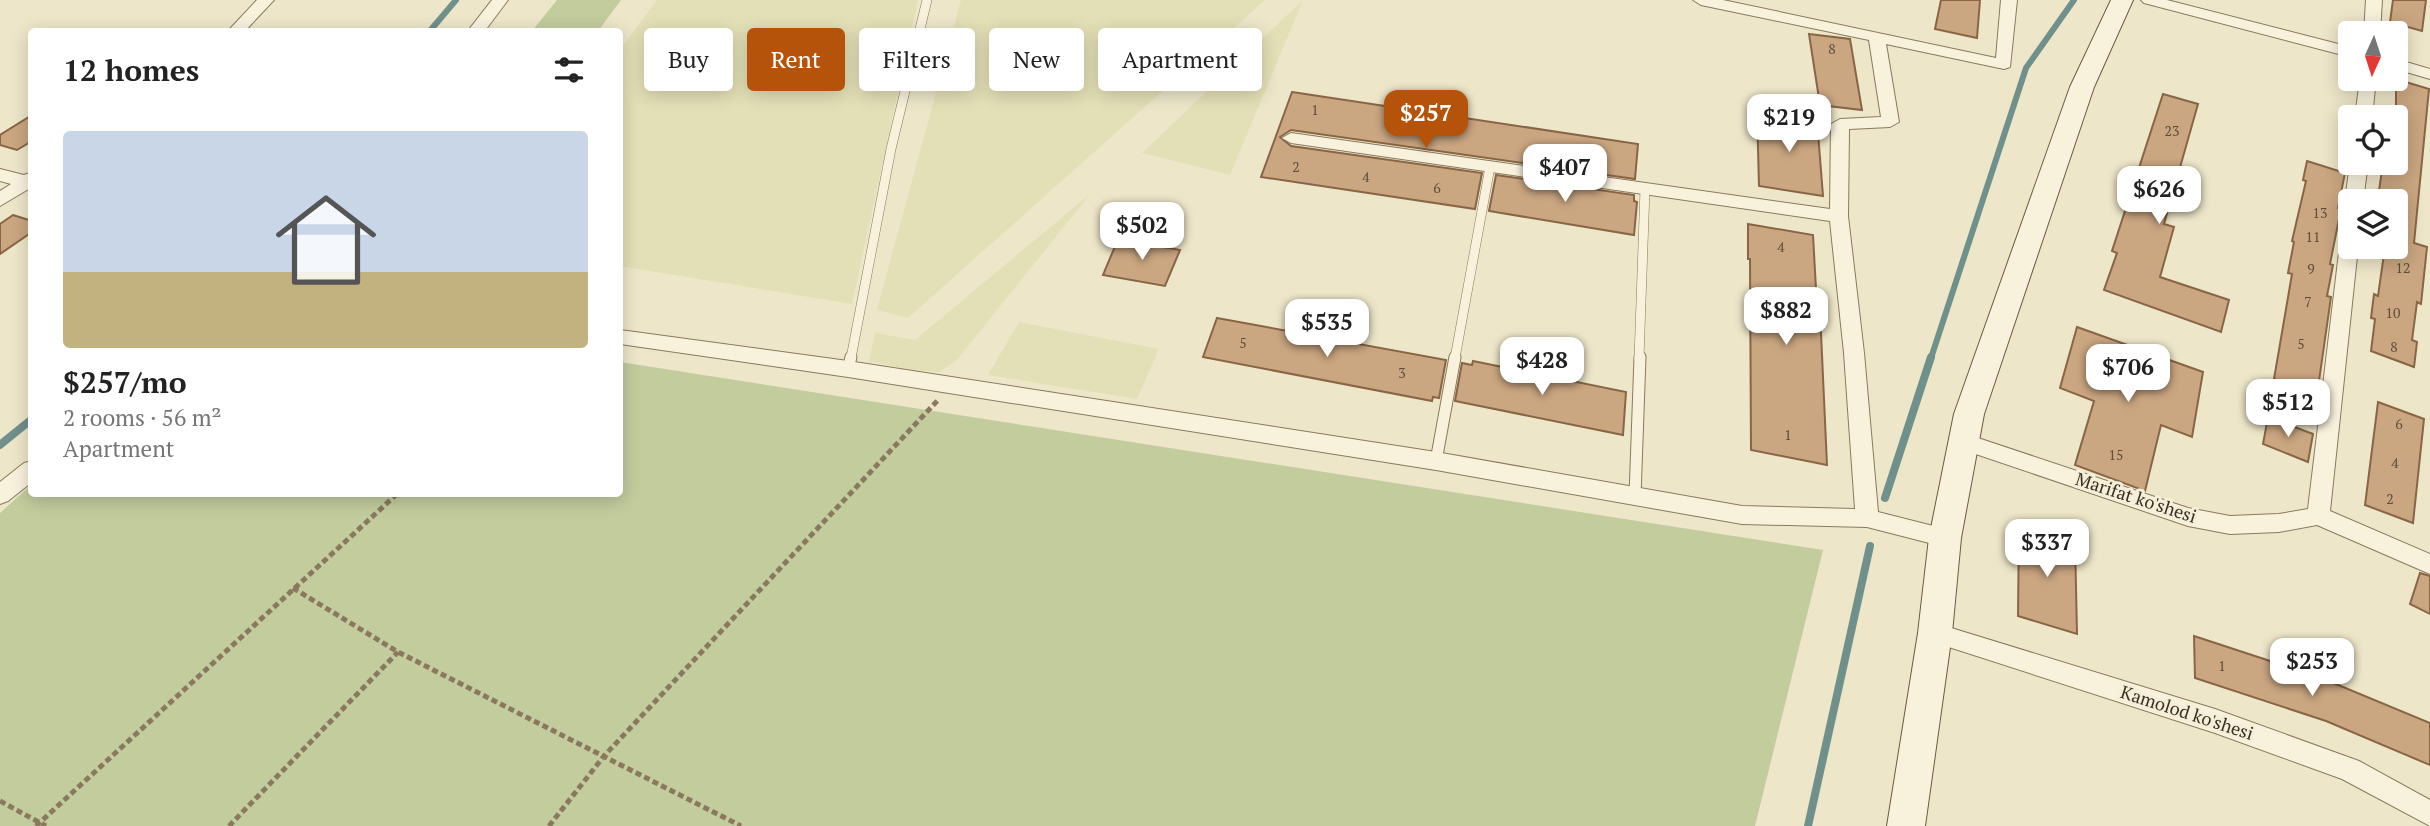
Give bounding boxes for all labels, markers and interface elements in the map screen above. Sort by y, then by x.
north arrow [2338,21,2408,91]
map controls [2338,21,2408,259]
chip: Buy [644,28,733,91]
chip: Rent [747,28,845,91]
chip: Filters [859,28,975,91]
chip: New [989,28,1084,91]
chip: Apartment [1098,28,1262,91]
house number: 8 [1828,39,1836,58]
text: 12 homes [63,50,199,90]
icon: filters [550,51,588,89]
pin: $257 [1385,90,1467,150]
pin: $219 [1748,94,1830,154]
text: $257 [1400,97,1452,128]
house number: 1 [1311,100,1319,119]
text: $219 [1763,101,1815,132]
button: locate [2338,105,2408,175]
house number: 23 [2165,121,2179,140]
pin: $407 [1524,144,1606,204]
text: $407 [1539,151,1591,182]
house number: 2 [1292,157,1300,176]
pin: $626 [2118,166,2200,226]
house number: 4 [1362,167,1370,186]
text: $626 [2133,173,2185,204]
icon: home [263,177,389,303]
house number: 6 [1433,178,1441,197]
button: layers [2338,189,2408,259]
pin: $502 [1101,202,1183,262]
house number: 13 [2313,203,2327,222]
text: $502 [1116,209,1168,240]
house number: 11 [2306,227,2320,246]
house number: 4 [1777,237,1785,256]
house number: 12 [2396,258,2410,277]
house number: 9 [2307,259,2315,278]
pin: $882 [1745,288,1827,347]
house number: 7 [2304,292,2312,311]
text: $882 [1760,294,1812,325]
pin: $535 [1286,300,1368,359]
house number: 10 [2386,303,2400,322]
text: $535 [1301,306,1353,337]
house number: 5 [1239,333,1247,352]
house number: 5 [2297,334,2305,353]
house number: 8 [2390,337,2398,356]
pin: $428 [1501,338,1583,397]
text: $428 [1516,344,1568,375]
pin: $706 [2087,344,2169,404]
text: $706 [2102,351,2154,382]
text: $257/mo [63,362,187,402]
house number: 3 [1398,363,1406,382]
pin: $512 [2247,380,2329,439]
text: $512 [2262,386,2314,417]
text: 2 rooms · 56 m² [63,402,222,433]
house number: 6 [2395,414,2403,433]
house number: 1 [1784,425,1792,444]
text: Apartment [63,433,174,464]
house number: 15 [2109,445,2123,464]
house number: 4 [2391,453,2399,472]
street label: Marifat ko'shesi [2073,466,2200,528]
house number: 2 [2386,489,2394,508]
pin: $337 [2006,520,2088,579]
text: $337 [2021,526,2073,557]
pin: $253 [2271,638,2353,698]
text: $253 [2286,645,2338,676]
house number: 1 [2218,656,2226,675]
street label: Kamolod ko'shesi [2118,679,2257,745]

